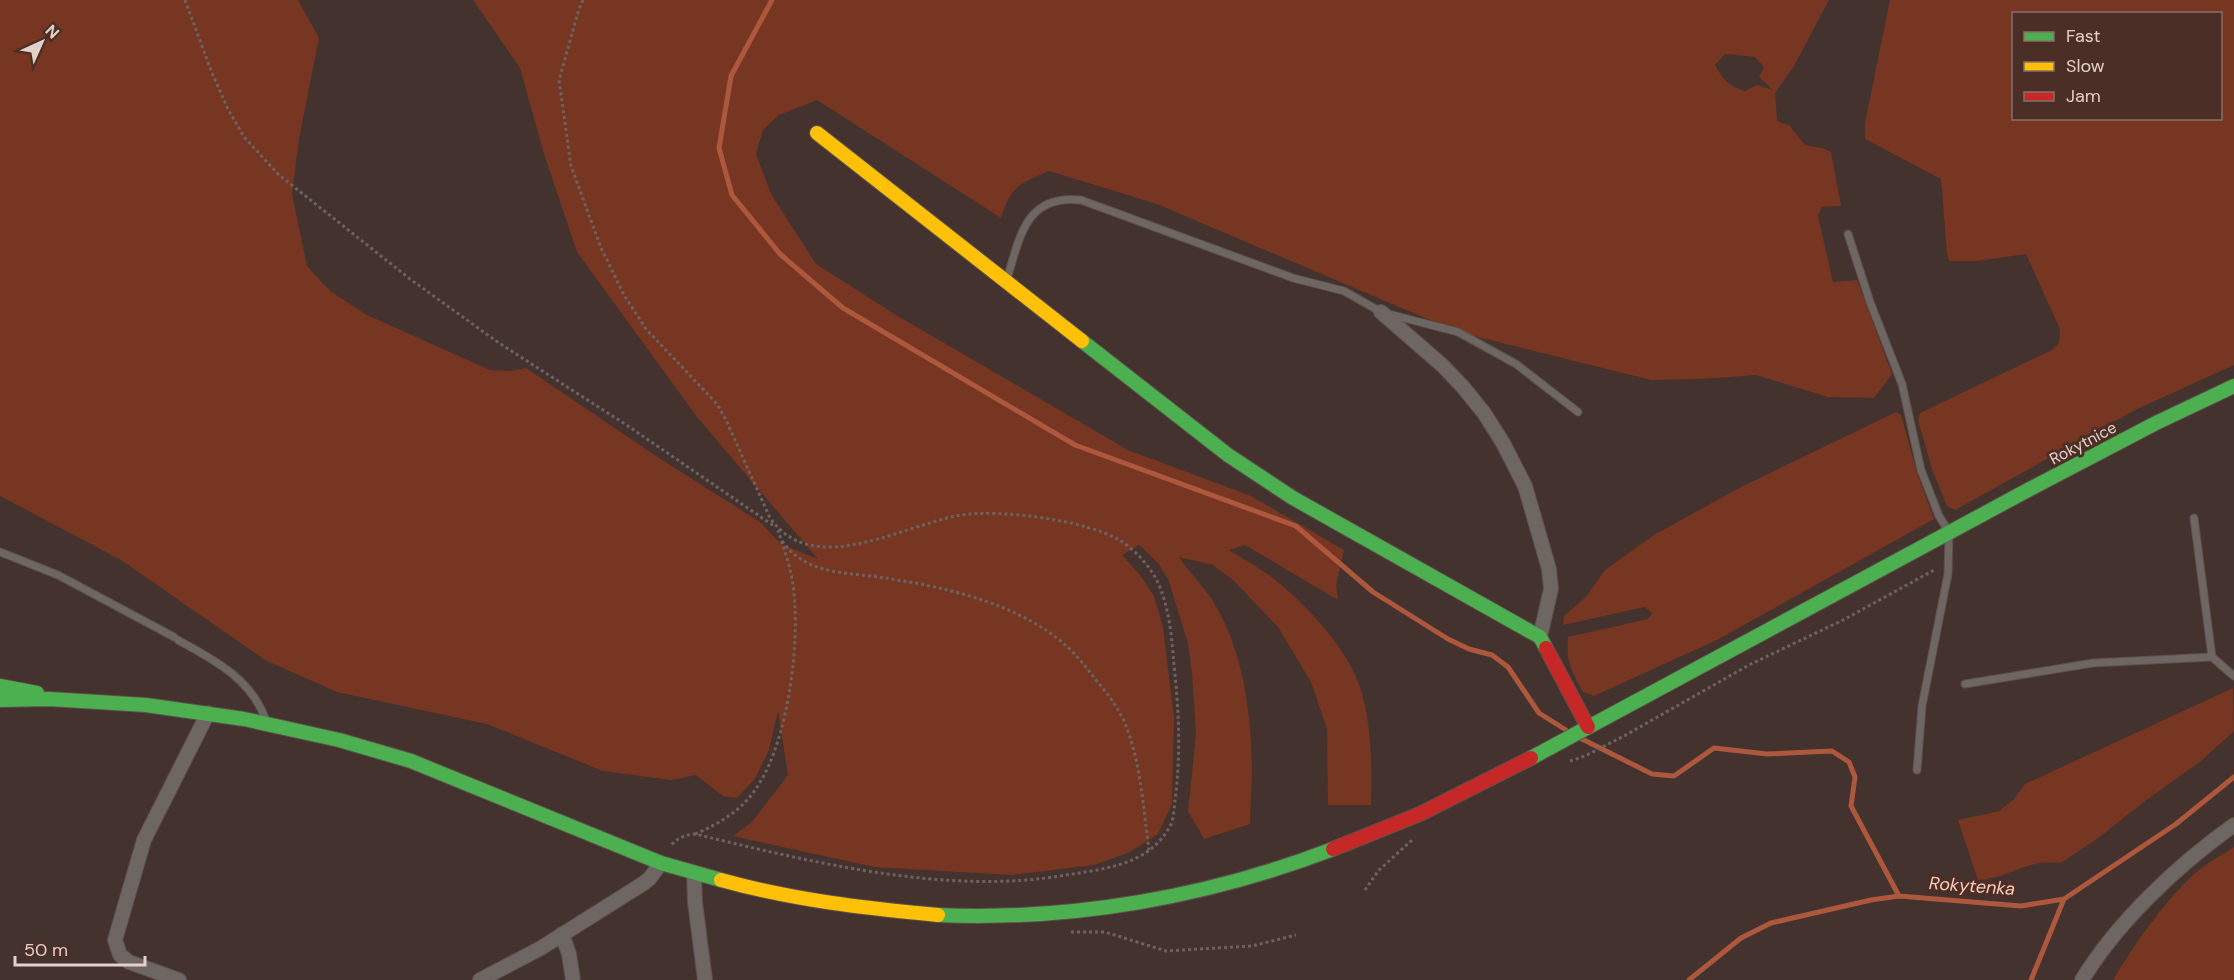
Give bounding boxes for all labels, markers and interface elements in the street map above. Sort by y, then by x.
north arrow [12,12,72,72]
legend [2012,12,2222,120]
text: N [41,20,64,43]
text: Fast [2066,24,2101,48]
text: Slow [2066,54,2105,78]
text: Jam [2066,84,2101,108]
street label: Rokytnice [2046,417,2120,469]
water label: Rokytenka [1928,871,2016,901]
scale bar [15,929,146,967]
text: 50 m [24,938,68,962]

